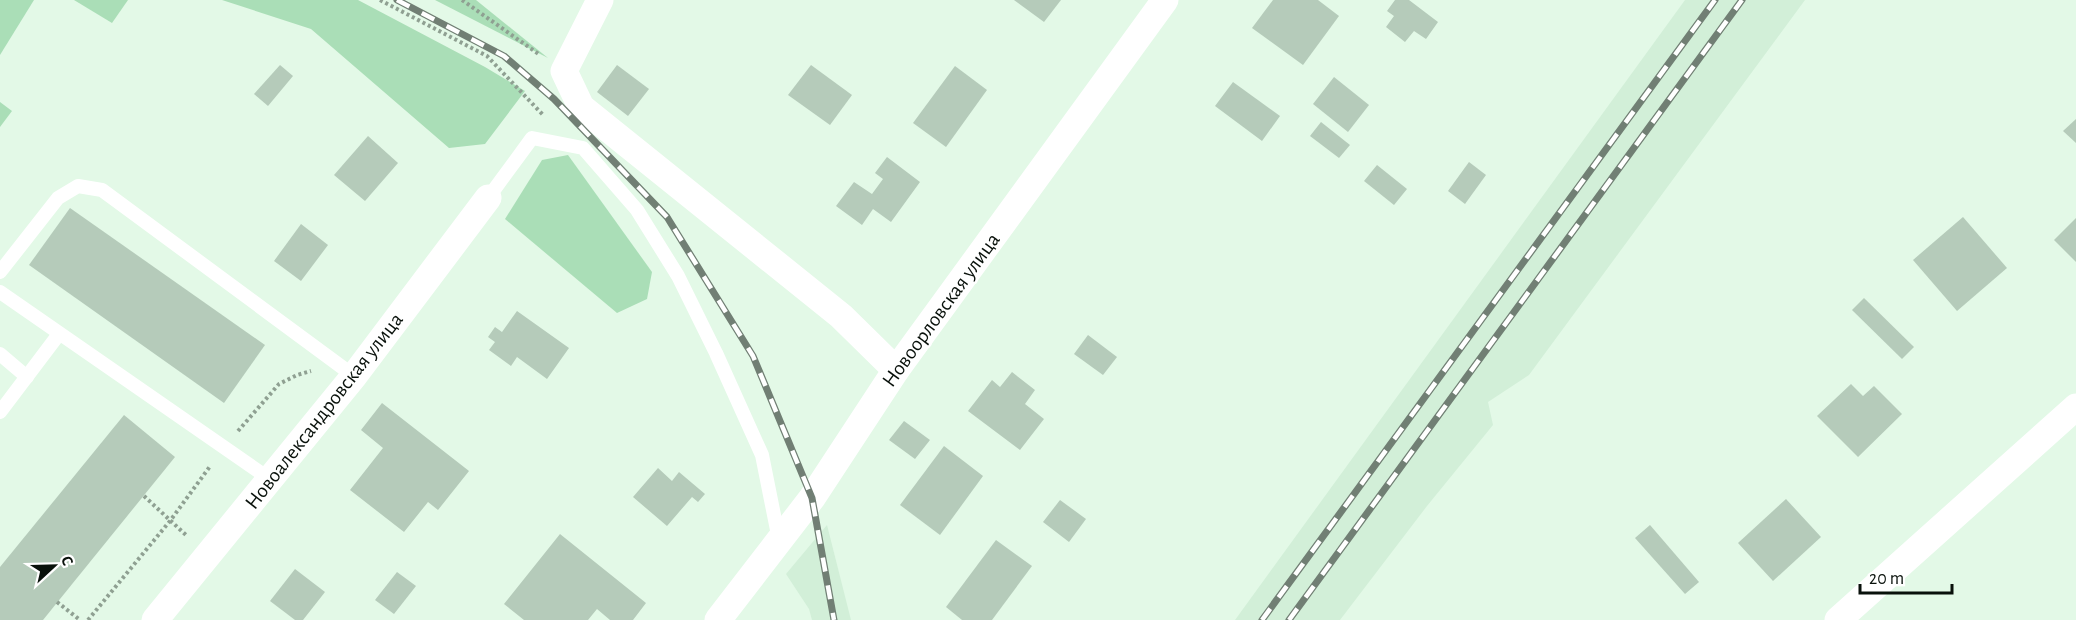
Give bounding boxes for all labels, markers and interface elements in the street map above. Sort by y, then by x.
street label: Новоорловская улица [878,229,1004,391]
street label: Новоалександровская улица [241,309,407,513]
north arrow [24,536,84,596]
text: С [58,554,76,568]
scale bar [1860,557,1952,595]
text: 20 m [1869,570,1904,588]

